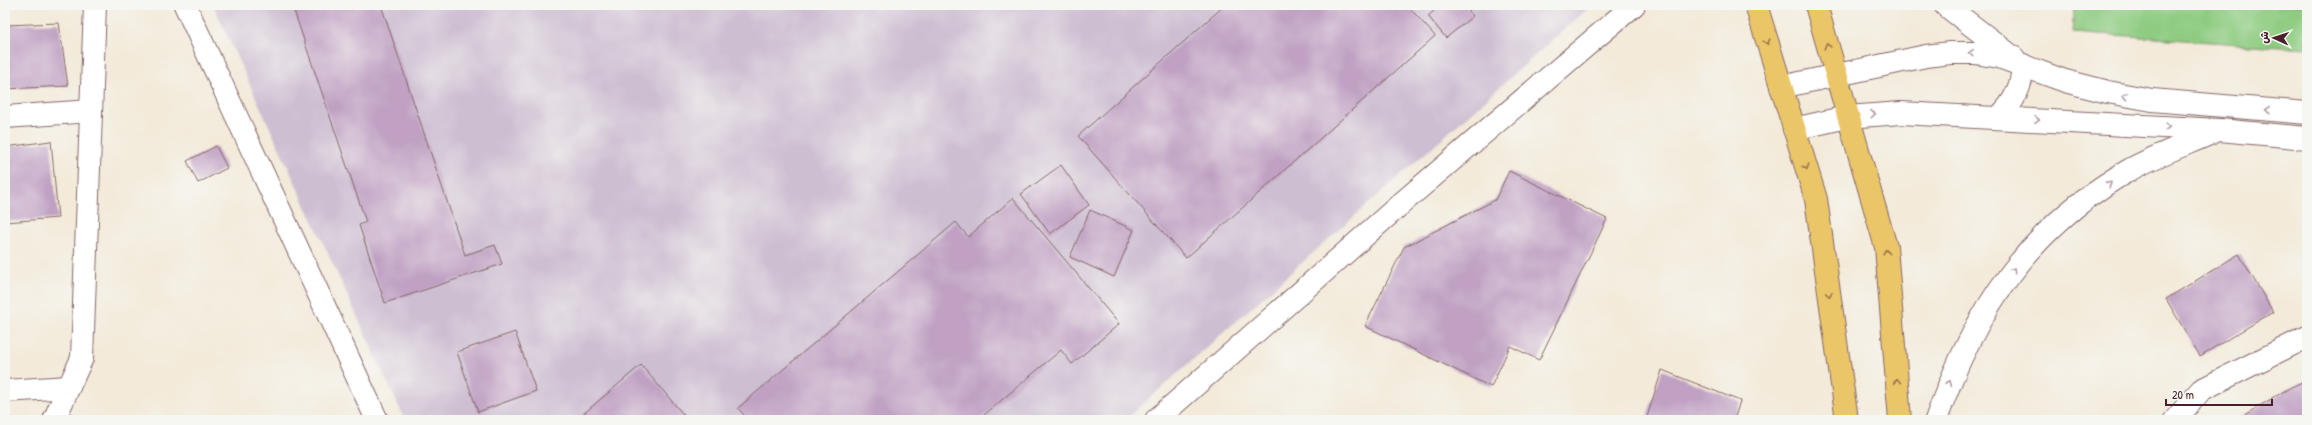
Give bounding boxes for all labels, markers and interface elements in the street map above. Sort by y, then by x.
north arrow [2254,18,2294,58]
text: ش [2257,31,2271,44]
one-way arrow [1763,39,1771,46]
one-way arrow [1824,43,1832,49]
one-way arrow [1968,49,1974,58]
one-way arrow [2122,92,2128,100]
one-way arrow [2265,105,2271,114]
one-way arrow [1870,110,1876,119]
one-way arrow [2034,116,2040,125]
one-way arrow [2164,123,2170,132]
one-way arrow [1801,163,1809,170]
one-way arrow [2105,181,2112,189]
one-way arrow [1882,249,1891,255]
one-way arrow [2008,268,2015,275]
one-way arrow [1824,291,1833,297]
one-way arrow [1893,378,1902,384]
one-way arrow [1945,380,1953,387]
scale bar [2166,381,2272,407]
text: 20 m [2172,386,2194,403]

